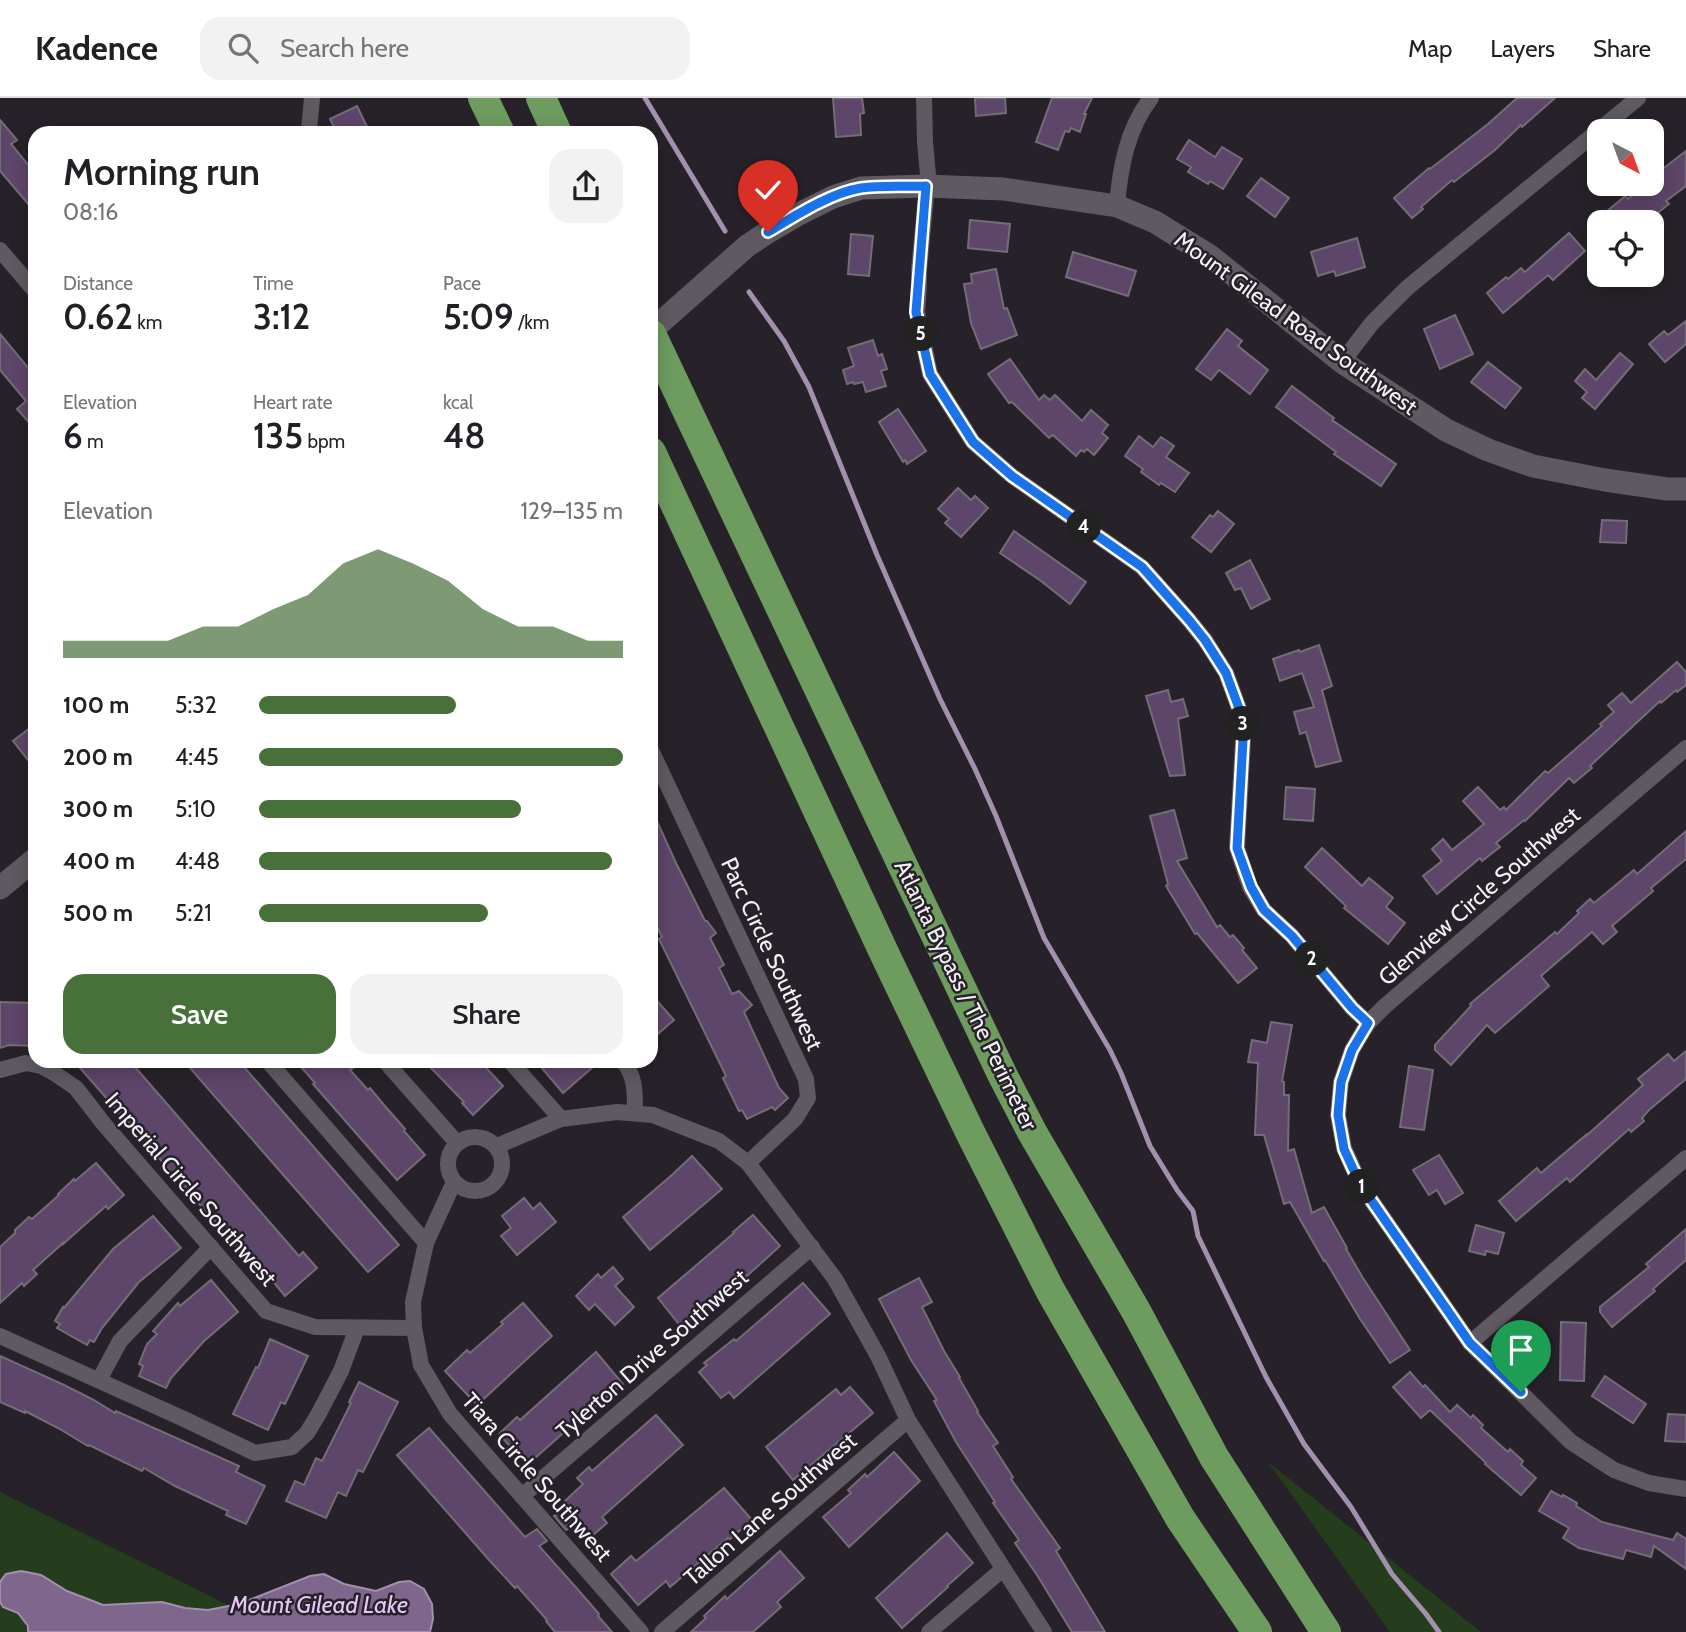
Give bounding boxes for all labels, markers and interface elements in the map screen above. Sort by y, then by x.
search box [200,17,690,80]
text: Kadence [35,28,158,68]
icon: search [224,29,262,67]
text: Search here [280,32,409,64]
text: Map [1408,34,1452,63]
text: Layers [1490,34,1555,63]
text: Share [1593,34,1651,63]
north arrow [1587,119,1664,196]
map controls [1587,119,1664,287]
text: Morning run [63,148,260,195]
button: share [549,149,623,223]
pin [738,160,798,232]
icon: check [749,171,787,209]
text: 08:16 [63,198,118,226]
button: locate [1587,210,1664,287]
street label: Mount Gilead Road Southwest [1169,225,1423,421]
text: Distance [63,272,133,295]
text: Time [253,272,293,295]
text: Pace [443,272,481,295]
text: 0.62 [63,295,133,338]
text: 3:12 [253,295,310,338]
text: 5:09 [443,295,514,338]
text: km [133,311,162,334]
text: /km [514,311,549,334]
pin: 5 [904,316,939,352]
text: 5 [915,322,926,345]
text: Elevation [63,391,137,414]
text: Heart rate [253,391,333,414]
text: kcal [443,391,473,414]
text: 6 [63,414,83,457]
text: 135 [253,414,303,457]
text: 48 [443,414,485,457]
text: m [83,430,104,453]
text: bpm [303,430,345,453]
text: Elevation [63,497,153,525]
text: 129–135 m [520,497,623,525]
pin: 4 [1066,510,1102,544]
text: 4 [1078,515,1089,538]
text: 100 m [63,691,129,719]
text: 5:32 [175,691,217,719]
pin: 3 [1226,706,1260,742]
text: 3 [1237,712,1248,735]
text: 200 m [63,743,133,771]
text: 4:45 [175,743,219,771]
text: 300 m [63,795,133,823]
text: 5:10 [175,795,216,823]
street label: Glenview Circle Southwest [1372,801,1586,991]
text: 400 m [63,847,135,875]
text: 4:48 [175,847,220,875]
street label: Parc Circle Southwest [715,853,829,1055]
street label: Atlanta Bypass / The Perimeter [888,855,1044,1135]
text: 500 m [63,899,133,927]
text: 5:21 [175,899,212,927]
pin: 2 [1294,942,1330,976]
text: 2 [1306,947,1317,970]
button: Save [63,974,336,1054]
button: Share [350,974,623,1054]
street label: Imperial Circle Southwest [99,1086,283,1292]
pin: 1 [1344,1170,1380,1204]
text: 1 [1358,1175,1365,1198]
street label: Tylerton Drive Southwest [550,1263,754,1445]
pin [1491,1320,1551,1392]
icon: arrive [1502,1331,1540,1369]
street label: Tiara Circle Southwest [456,1387,618,1567]
street label: Tallon Lane Southwest [678,1426,862,1592]
water label: Mount Gilead Lake [229,1590,408,1619]

